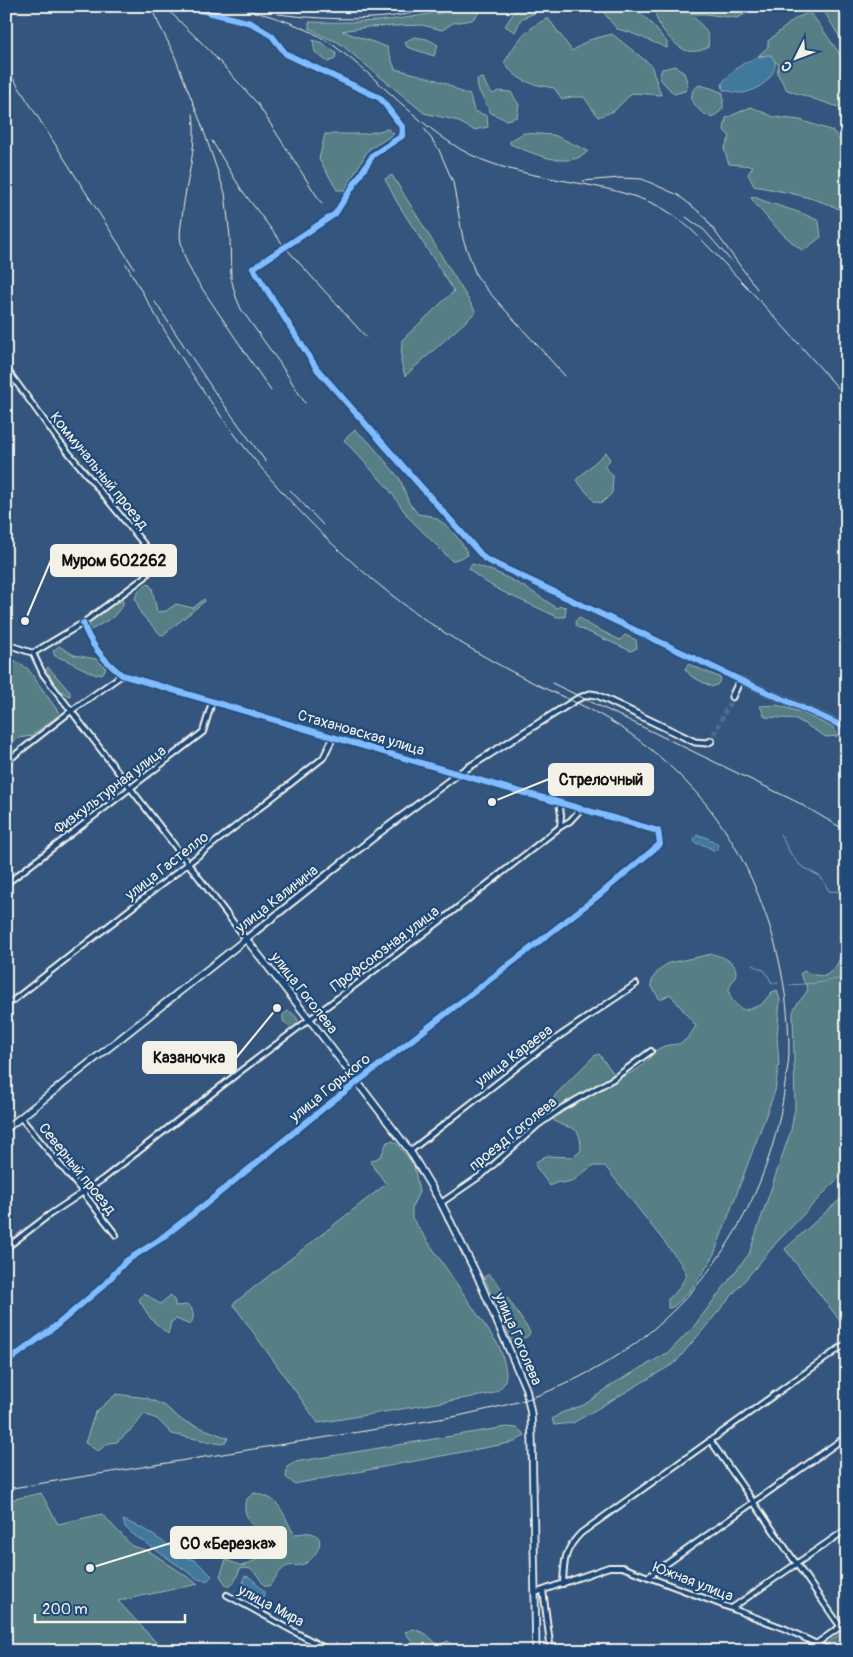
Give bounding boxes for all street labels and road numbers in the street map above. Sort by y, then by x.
street label: Коммунальный проезд [46,408,152,534]
street label: Стахановская улица [295,706,427,760]
street label: Физкультурная улица [50,741,170,839]
street label: улица Гастелло [121,827,213,905]
street label: улица Калинина [231,861,322,938]
street label: Профсоюзная улица [327,902,443,996]
street label: улица Гоголева [266,947,342,1038]
street label: улица Караева [471,1021,556,1092]
street label: улица Горького [285,1050,374,1127]
street label: проезд Гоголева [465,1093,561,1175]
street label: Северный проезд [34,1119,120,1219]
street label: улица Гоголева [490,1289,546,1388]
street label: Южная улица [650,1558,736,1606]
street label: улица Мира [234,1580,307,1631]

